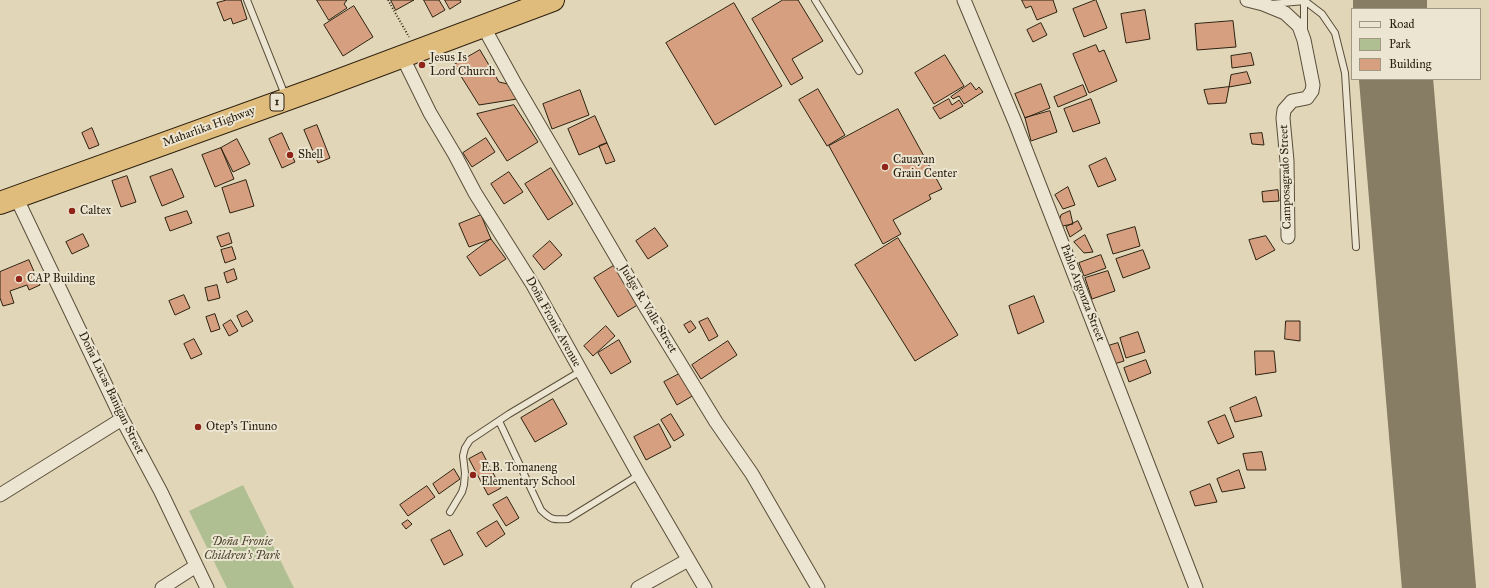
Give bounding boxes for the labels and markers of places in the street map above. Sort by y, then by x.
place label: Jesus Is Lord Church [430,51,495,79]
marker: Jesus Is Lord Church [417,60,427,70]
place label: Shell [298,148,323,162]
marker: Shell [285,150,295,160]
place label: Cauayan Grain Center [893,153,957,181]
marker: Cauayan Grain Center [880,162,890,172]
place label: Caltex [80,204,111,218]
marker: Caltex [67,206,77,216]
place label: CAP Building [27,272,95,286]
marker: CAP Building [14,274,24,284]
place label: Otep's Tinuno [206,420,277,434]
marker: Otep's Tinuno [193,422,203,432]
place label: E.B. Tomaneng Elementary School [481,461,575,489]
marker: E.B. Tomaneng Elementary School [468,470,478,480]

